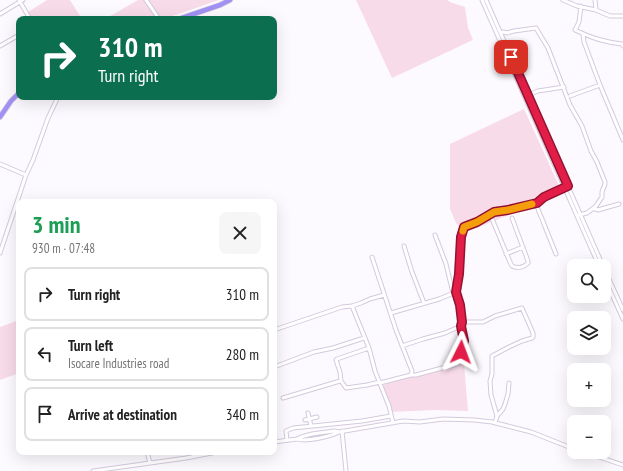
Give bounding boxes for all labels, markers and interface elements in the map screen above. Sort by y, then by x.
text: 310 m [98,28,162,65]
icon: right [32,32,84,84]
pin [494,40,528,74]
icon: arrive [500,46,522,68]
text: Turn right [98,64,158,87]
text: 3 min [32,209,80,240]
button: close [219,212,261,254]
text: 930 m · 07:48 [32,240,95,257]
map controls [567,259,611,459]
button: search [567,259,611,303]
icon: right [34,283,56,305]
text: Turn right [68,285,120,304]
text: 310 m [226,285,259,304]
button: layers [567,311,611,355]
position arrow [440,331,482,373]
text: Turn left [68,336,113,355]
icon: left [34,343,56,365]
text: 280 m [226,345,259,364]
text: Isocare Industries road [68,355,169,372]
button: + [567,363,611,407]
icon: arrive [34,403,56,425]
text: Arrive at destination [68,405,177,424]
text: 340 m [226,405,259,424]
button: − [567,415,611,459]

